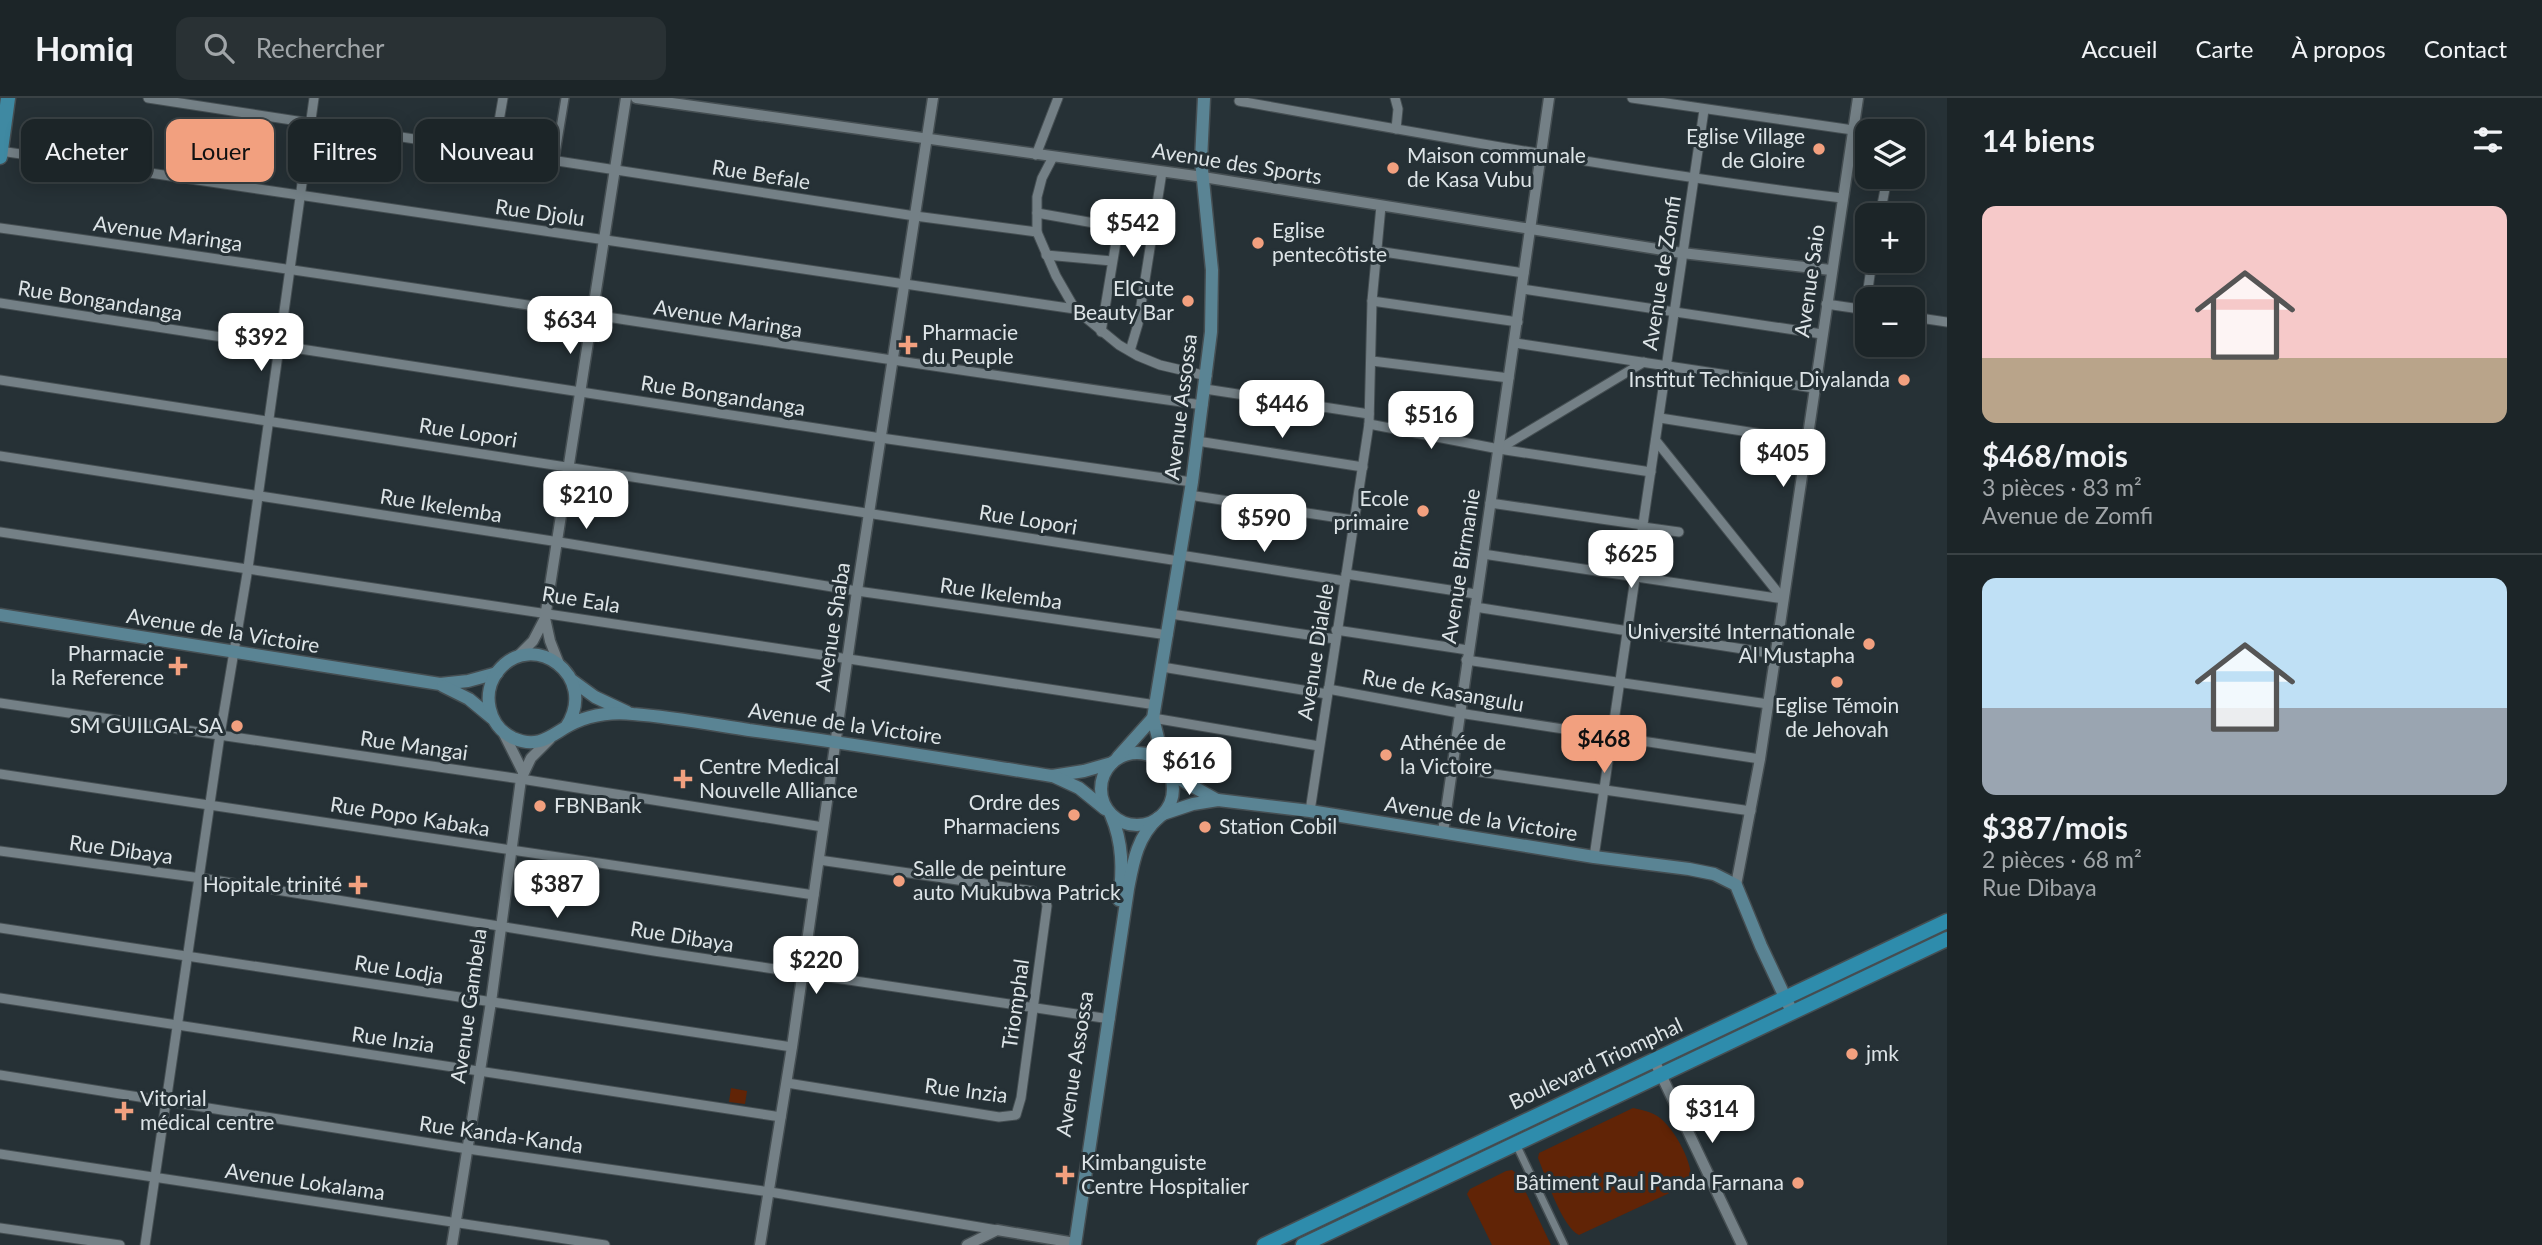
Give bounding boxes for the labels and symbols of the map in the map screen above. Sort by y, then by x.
place label: Eglise Village de Gloire [1686,123,1805,172]
street label: Avenue des Sports [1151,137,1324,188]
marker: Eglise Village de Gloire [1811,141,1827,157]
place label: Maison communale de Kasa Vubu [1407,142,1586,191]
street label: Rue Befale [710,153,812,194]
marker: Maison communale de Kasa Vubu [1385,160,1401,176]
street label: Rue Djolu [494,193,587,230]
street label: Avenue de Zomfi [1636,194,1685,352]
pin: $542 [1092,200,1174,259]
street label: Avenue Maringa [92,210,244,255]
place label: Eglise pentecôtiste [1272,217,1387,266]
street label: Avenue Saio [1788,223,1829,339]
marker: Eglise pentecôtiste [1250,235,1266,251]
street label: Rue Bongandanga [16,274,184,325]
place label: ElCute Beauty Bar [1073,275,1174,324]
street label: Avenue Maringa [652,293,804,342]
marker: ElCute Beauty Bar [1180,293,1196,309]
pin: $634 [529,296,611,356]
pin: $392 [220,314,302,373]
place label: Pharmacie du Peuple [922,319,1018,368]
street label: Avenue Assossa [1158,332,1201,481]
marker: Pharmacie du Peuple [900,337,916,353]
place label: Institut Technique Diyalanda [1628,366,1890,391]
street label: Rue Bongandanga [639,369,807,420]
marker: Institut Technique Diyalanda [1896,372,1912,388]
pin: $446 [1241,380,1323,440]
pin: $516 [1390,392,1472,451]
street label: Rue Lopori [417,411,519,452]
pin: $405 [1742,430,1824,489]
pin: $210 [545,472,627,531]
street label: Rue Ikelemba [378,483,504,527]
place label: Ecole primaire [1333,485,1409,534]
street label: Avenue Birmanie [1435,487,1484,645]
pin: $590 [1223,494,1305,554]
street label: Rue Lopori [977,498,1079,539]
marker: Ecole primaire [1415,503,1431,519]
pin: $625 [1590,531,1672,590]
street label: Avenue Shaba [809,560,854,693]
street label: Rue Ikelemba [938,572,1064,613]
street label: Rue Eala [540,580,622,617]
street label: Avenue Dialele [1291,582,1338,722]
street label: Avenue de la Victoire [125,602,322,657]
place label: Université Internationale Al Mustapha [1627,618,1855,667]
marker: Université Internationale Al Mustapha [1861,636,1877,652]
place label: Pharmacie la Reference [51,640,164,689]
marker: Pharmacie la Reference [170,658,186,674]
street label: Rue de Kasangulu [1360,663,1526,716]
marker: Eglise Témoin de Jehovah [1829,674,1845,690]
place label: Eglise Témoin de Jehovah [1775,692,1899,741]
street label: Avenue de la Victoire [747,697,944,748]
place label: SM GUILGAL SA [70,712,224,737]
pin: $468 [1563,716,1645,775]
marker: SM GUILGAL SA [229,718,245,734]
street label: Rue Mangai [359,725,470,764]
place label: Athénée de la Victoire [1400,729,1506,778]
pin: $616 [1148,738,1230,797]
marker: Athénée de la Victoire [1378,747,1394,763]
place label: Centre Medical Nouvelle Alliance [699,753,858,802]
marker: Centre Medical Nouvelle Alliance [673,769,693,789]
place label: Ordre des Pharmaciens [943,789,1060,838]
street label: Avenue de la Victoire [1383,790,1580,845]
street label: Rue Popo Kabaka [329,791,492,840]
place label: FBNBank [554,792,642,817]
marker: FBNBank [532,798,548,814]
marker: Ordre des Pharmaciens [1066,807,1082,823]
place label: Station Cobil [1219,813,1337,838]
marker: Station Cobil [1197,819,1213,835]
street label: Rue Dibaya [68,829,175,868]
place label: Salle de peinture auto Mukubwa Patrick [913,855,1121,904]
pin: $387 [516,860,598,920]
place label: Hopitale trinité [203,871,342,896]
marker: Salle de peinture auto Mukubwa Patrick [891,873,907,889]
marker: Hopitale trinité [348,875,368,895]
street label: Rue Dibaya [629,915,736,956]
street label: Avenue Gambela [444,927,491,1085]
pin: $220 [775,936,857,996]
street label: Rue Lodja [353,949,446,988]
street label: Triomphal [996,957,1033,1051]
street label: Avenue Assossa [1050,989,1097,1138]
street label: Boulevard Triomphal [1505,1011,1686,1114]
street label: Rue Inzia [350,1020,436,1057]
place label: jmk [1865,1040,1899,1065]
marker: jmk [1844,1046,1860,1062]
street label: Rue Inzia [923,1072,1009,1107]
place label: Vitorial médical centre [140,1085,274,1134]
pin: $314 [1671,1086,1753,1145]
marker: Vitorial médical centre [114,1101,134,1121]
street label: Rue Kanda-Kanda [418,1110,585,1157]
place label: Kimbanguiste Centre Hospitalier [1081,1149,1249,1198]
street label: Avenue Lokalama [224,1157,387,1204]
marker: Kimbanguiste Centre Hospitalier [1055,1165,1075,1185]
place label: Bâtiment Paul Panda Farnana [1515,1169,1784,1194]
marker: Bâtiment Paul Panda Farnana [1790,1175,1806,1191]

